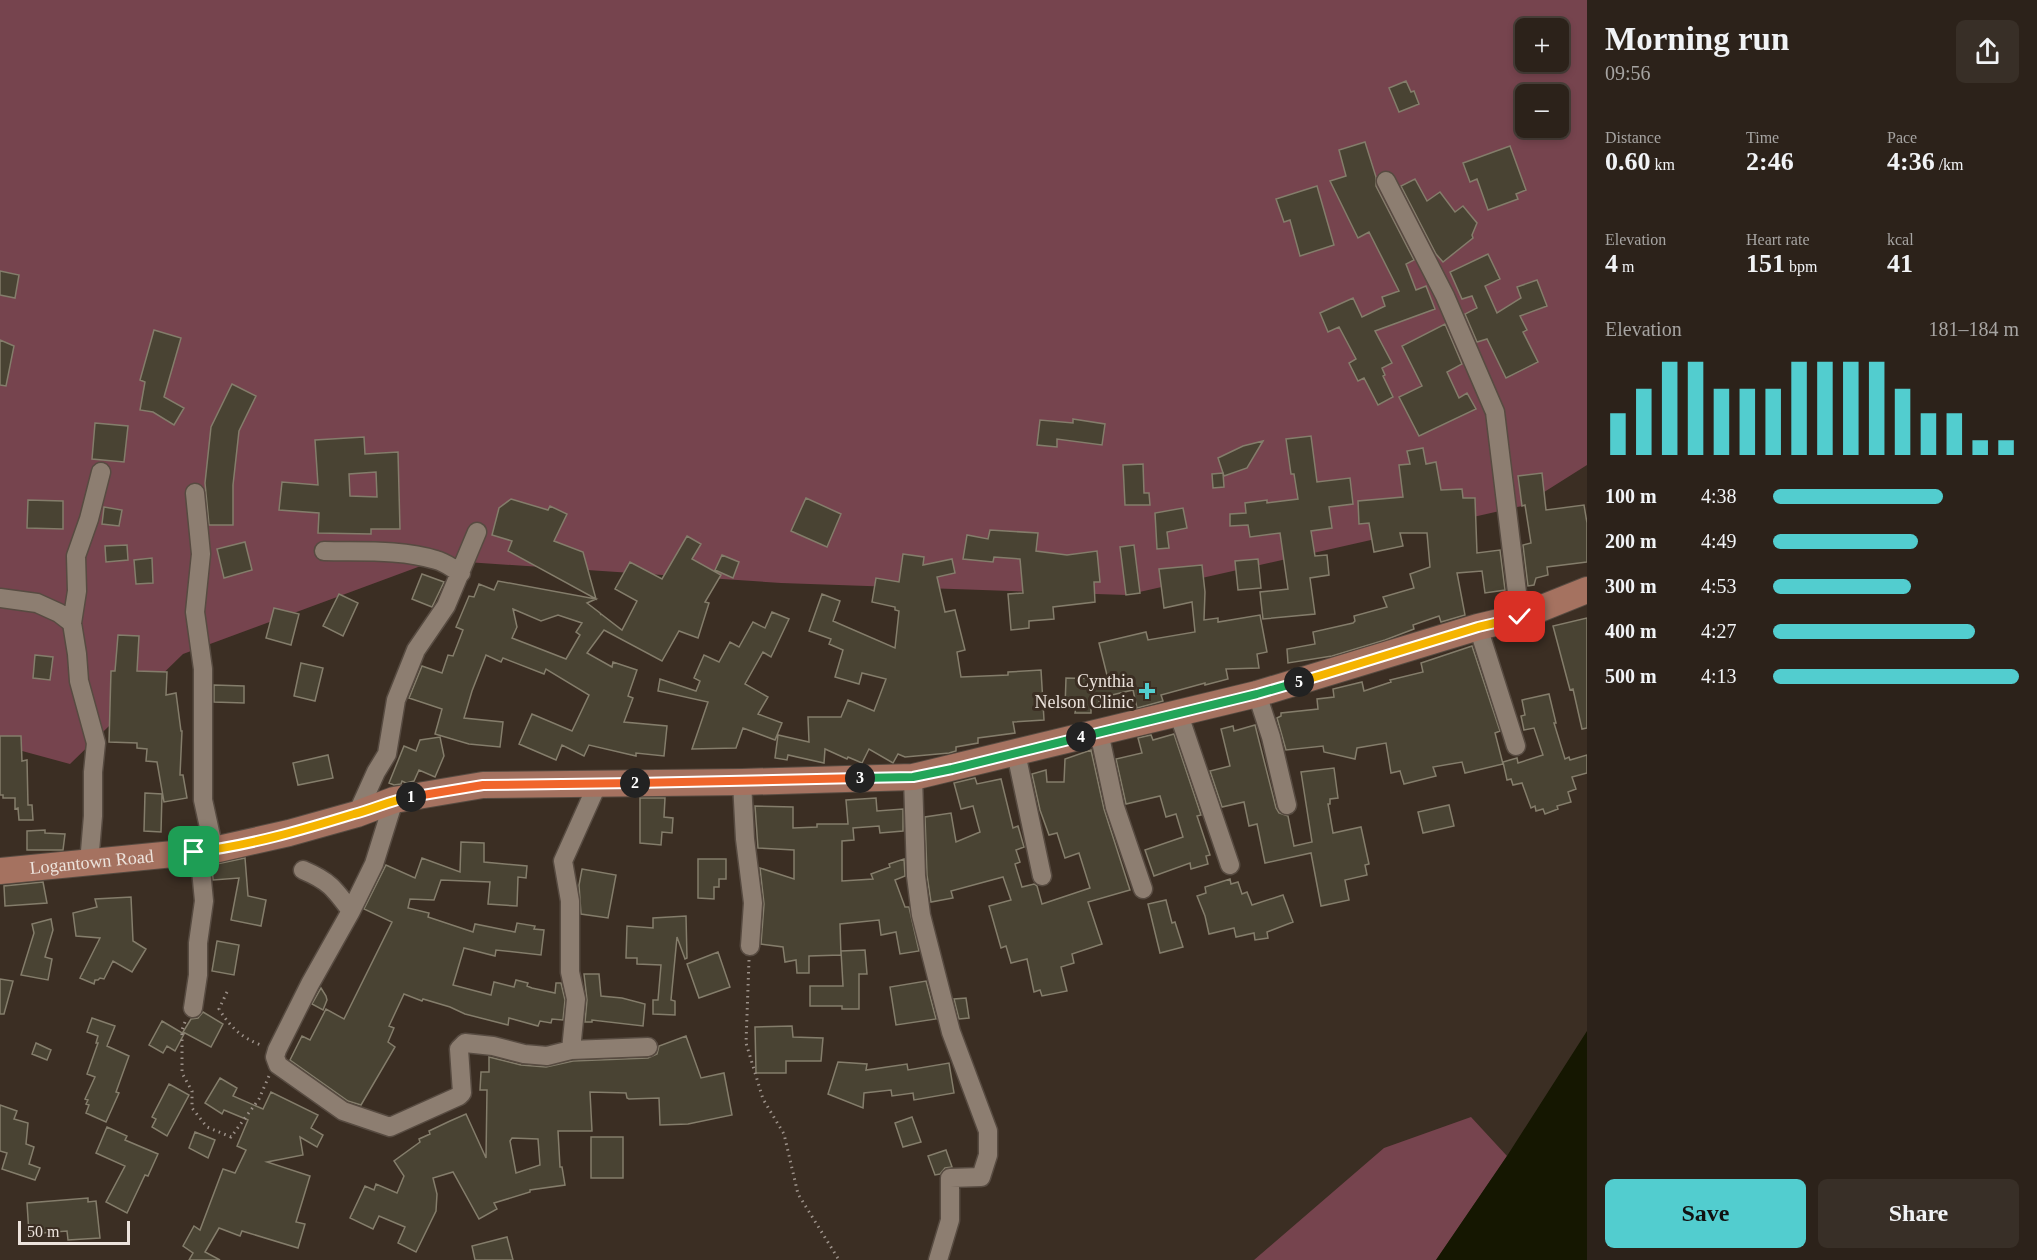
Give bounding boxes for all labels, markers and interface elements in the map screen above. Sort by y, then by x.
map controls [1515,18,1569,138]
button: + [1515,18,1569,72]
button: share [1956,20,2019,83]
text: Morning run [1605,21,1789,57]
text: 09:56 [1605,62,1651,84]
button: − [1515,84,1569,138]
text: Distance [1605,129,1661,146]
text: Time [1746,129,1779,146]
text: Pace [1887,129,1917,146]
text: 0.60 [1605,147,1651,176]
text: 2:46 [1746,147,1794,176]
text: 4:36 [1887,147,1935,176]
text: km [1651,156,1675,173]
text: /km [1935,156,1964,173]
text: Elevation [1605,231,1666,248]
text: Heart rate [1746,231,1810,248]
text: kcal [1887,231,1914,248]
text: 4 [1605,249,1618,278]
text: 151 [1746,249,1785,278]
text: 41 [1887,249,1913,278]
text: m [1618,258,1634,275]
text: bpm [1785,258,1817,275]
text: Elevation [1605,318,1682,340]
text: 181–184 m [1928,318,2019,340]
text: 100 m [1605,485,1657,507]
text: 4:38 [1701,485,1737,507]
text: 200 m [1605,530,1657,552]
text: 4:49 [1701,530,1737,552]
text: 300 m [1605,575,1657,597]
text: 4:53 [1701,575,1737,597]
pin [1494,591,1545,642]
icon: check [1503,600,1536,633]
text: 400 m [1605,620,1657,642]
text: 4:27 [1701,620,1737,642]
text: 500 m [1605,665,1657,687]
text: 4:13 [1701,665,1737,687]
pin: 5 [1284,667,1314,697]
place label: Cynthia Nelson Clinic [1035,671,1134,712]
text: 5 [1295,673,1303,690]
marker: Cynthia Nelson Clinic [1138,682,1156,700]
pin: 4 [1066,722,1096,752]
text: 4 [1077,728,1085,745]
pin: 3 [845,763,875,793]
pin: 2 [620,768,650,798]
text: 3 [856,769,864,786]
text: 2 [631,774,639,791]
pin: 1 [396,782,426,812]
text: 1 [407,788,415,805]
pin [168,826,219,877]
icon: arrive [177,835,210,868]
street label: Logantown Road [29,846,155,878]
button: Save [1605,1179,1806,1248]
button: Share [1818,1179,2019,1248]
scale bar [18,1218,130,1246]
text: 50 m [27,1223,59,1240]

